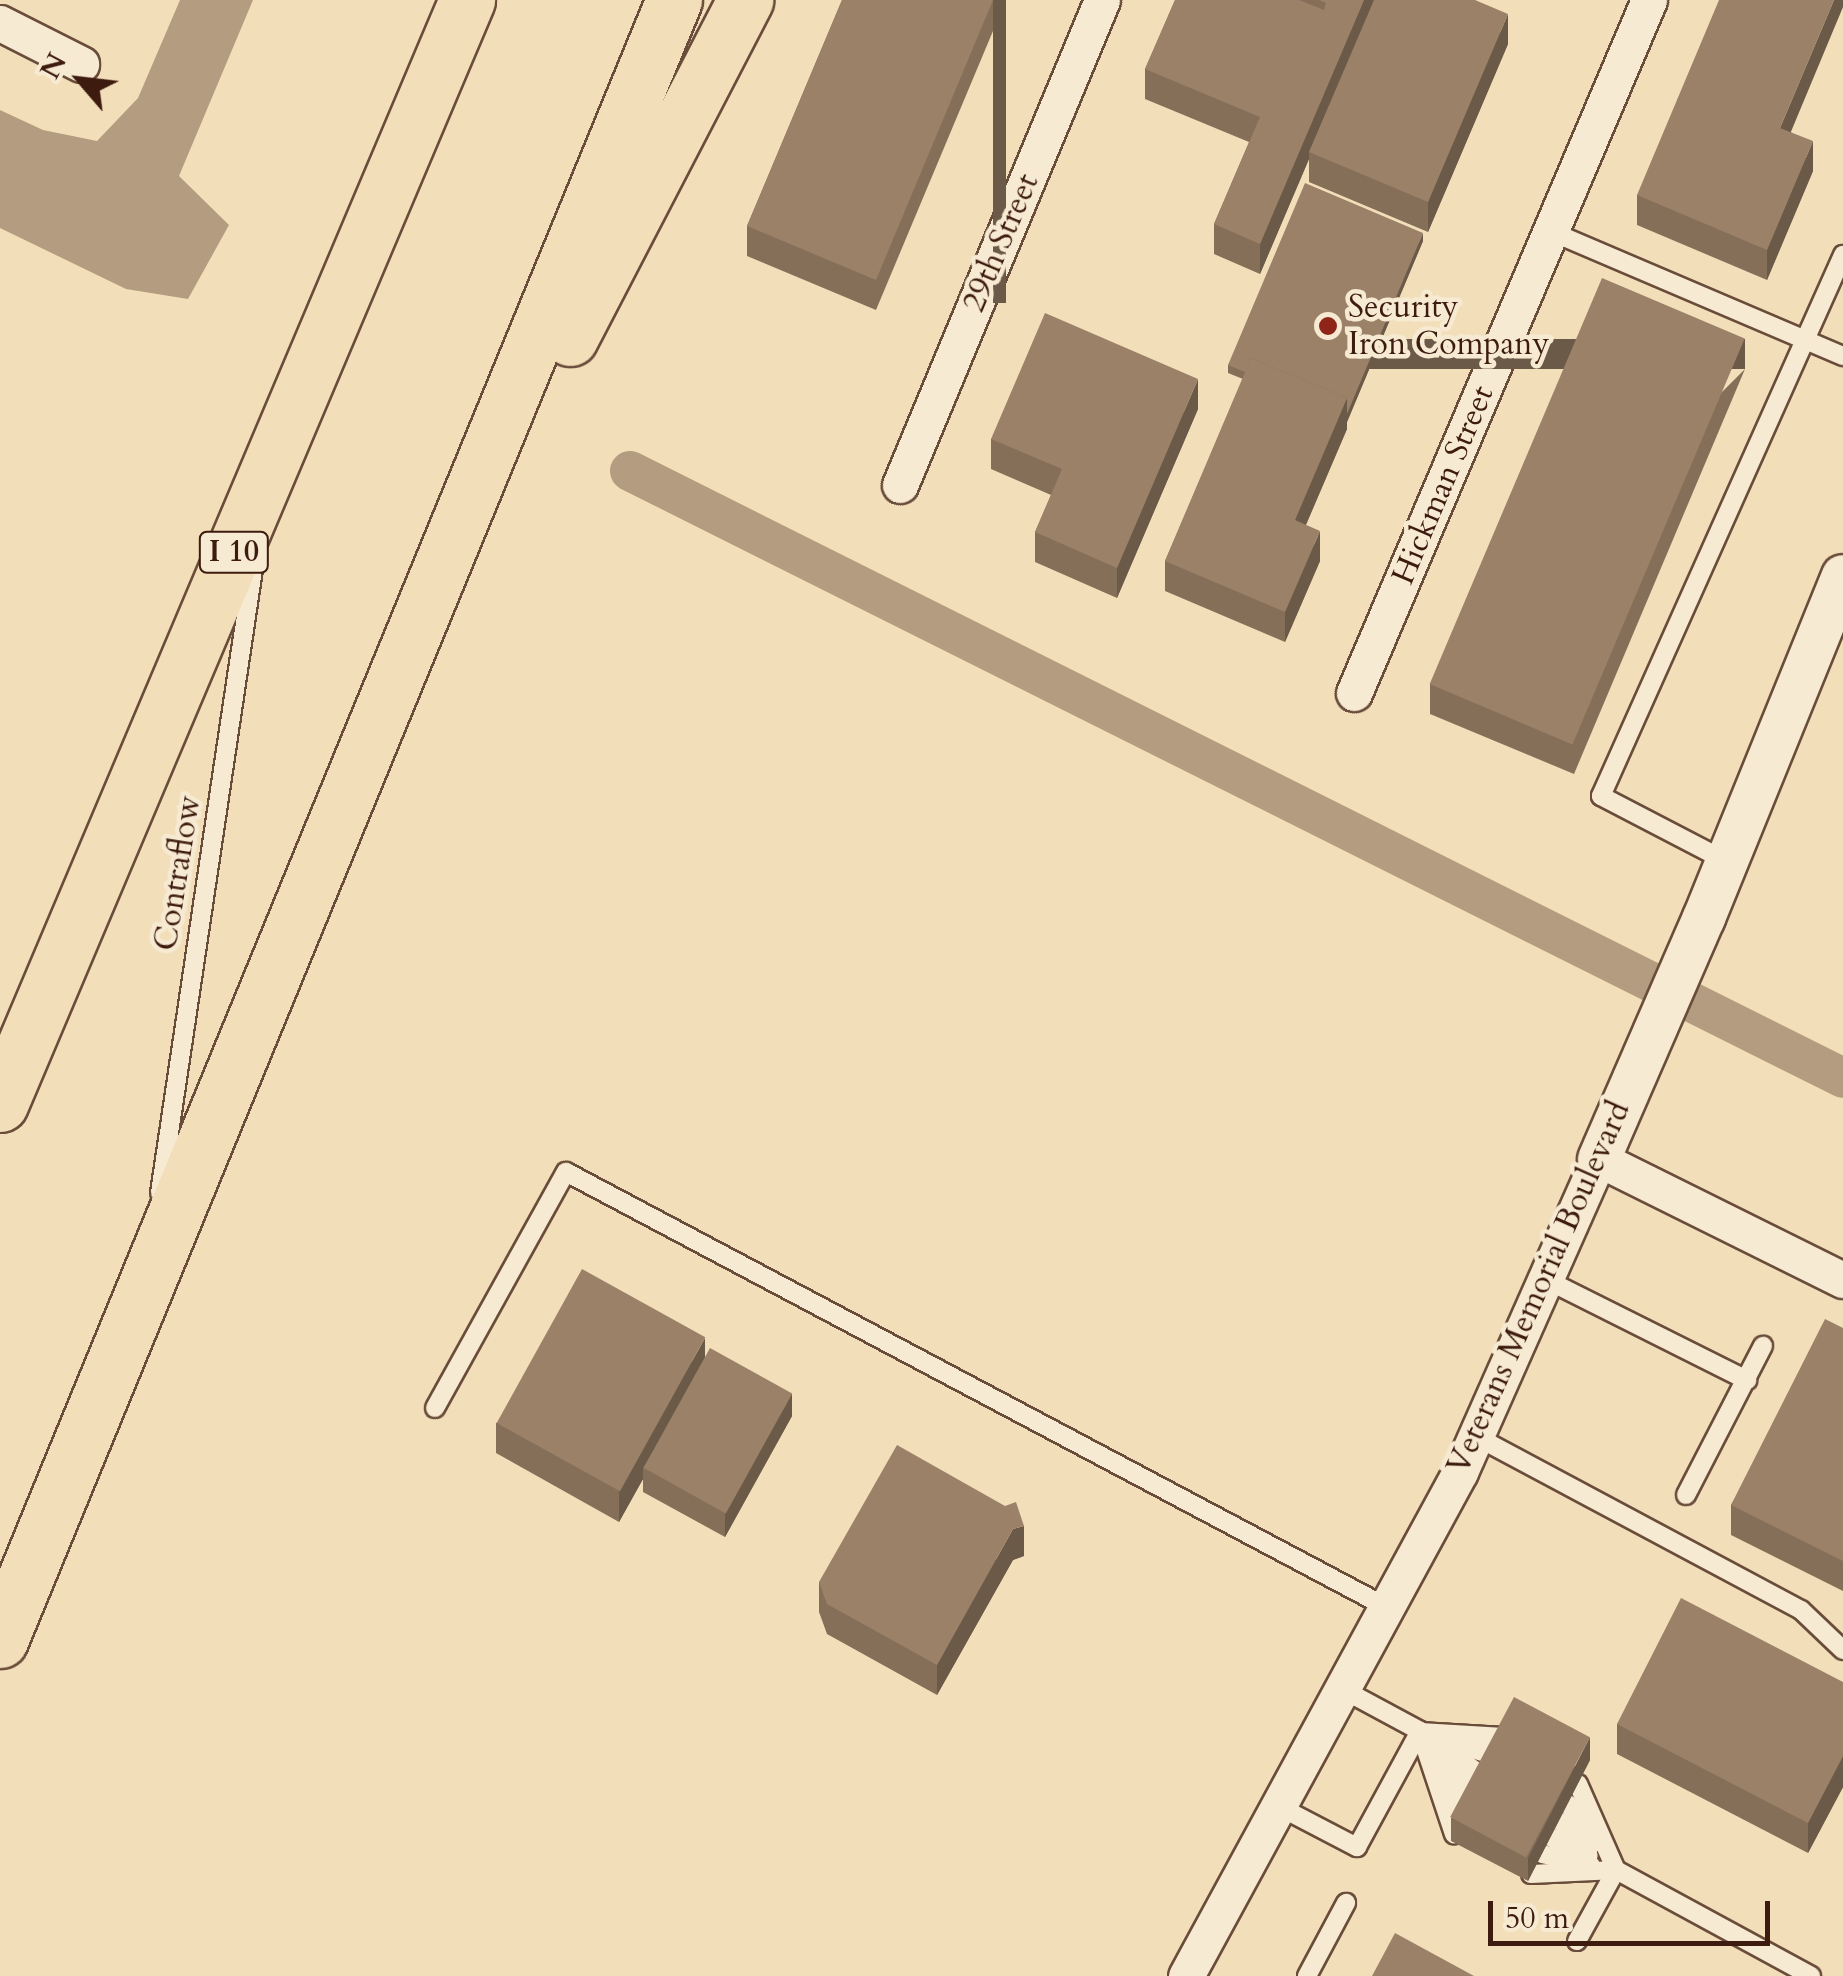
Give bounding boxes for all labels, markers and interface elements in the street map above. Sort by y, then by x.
north arrow [30,30,130,130]
text: N [31,46,76,86]
street label: 29th Street [955,168,1047,318]
place label: Security Iron Company [1348,289,1549,364]
marker: Security Iron Company [1317,315,1339,337]
street label: Hickman Street [1384,380,1502,590]
road number: I 10 [196,527,272,577]
street label: Contraflow [147,793,209,953]
street label: Veterans Memorial Boulevard [1439,1096,1639,1480]
scale bar [1493,1881,1776,1943]
text: 50 m [1505,1898,1569,1939]

